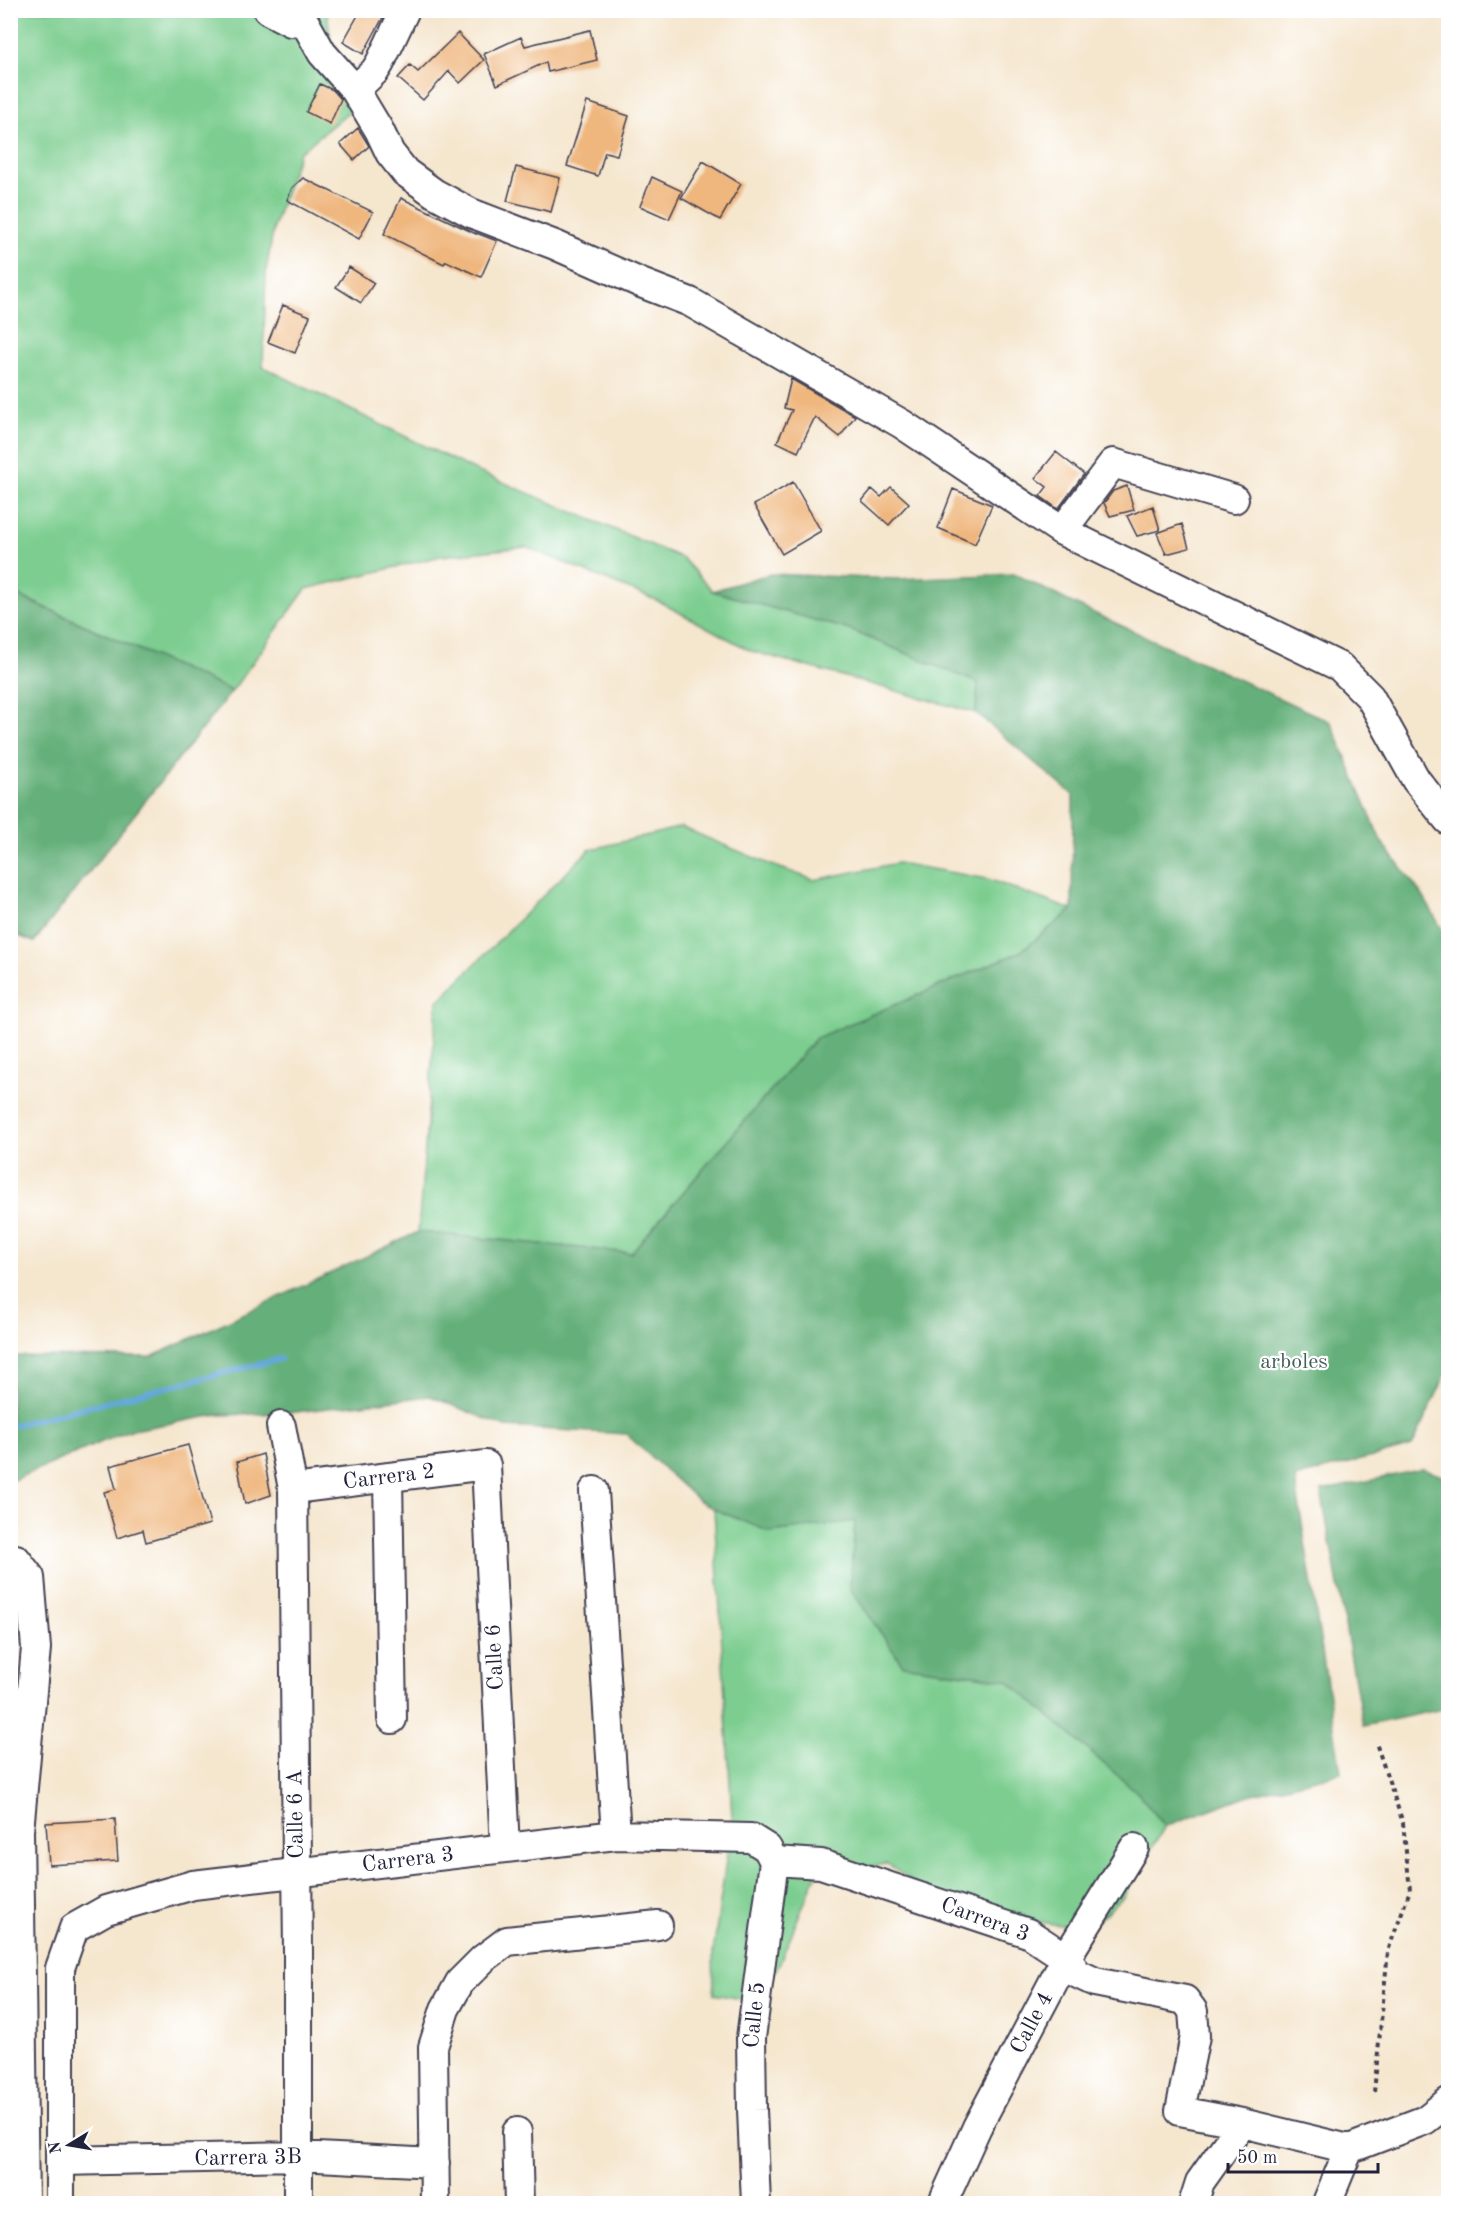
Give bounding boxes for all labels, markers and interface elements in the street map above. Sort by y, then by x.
park label: arboles [1260,1351,1328,1373]
street label: Carrera 2 [342,1460,436,1494]
street label: Calle 6 [482,1623,508,1691]
street label: Calle 6 A [284,1769,308,1859]
street label: Carrera 3 [361,1843,455,1877]
street label: Carrera 3 [938,1894,1032,1946]
street label: Calle 5 [741,1981,769,2049]
street label: Calle 4 [1007,1988,1057,2058]
north arrow [39,2115,99,2175]
scale bar [1228,2136,1378,2174]
text: N [47,2139,65,2155]
street label: Carrera 3B [194,2146,302,2170]
text: 50 m [1237,2149,1277,2167]

